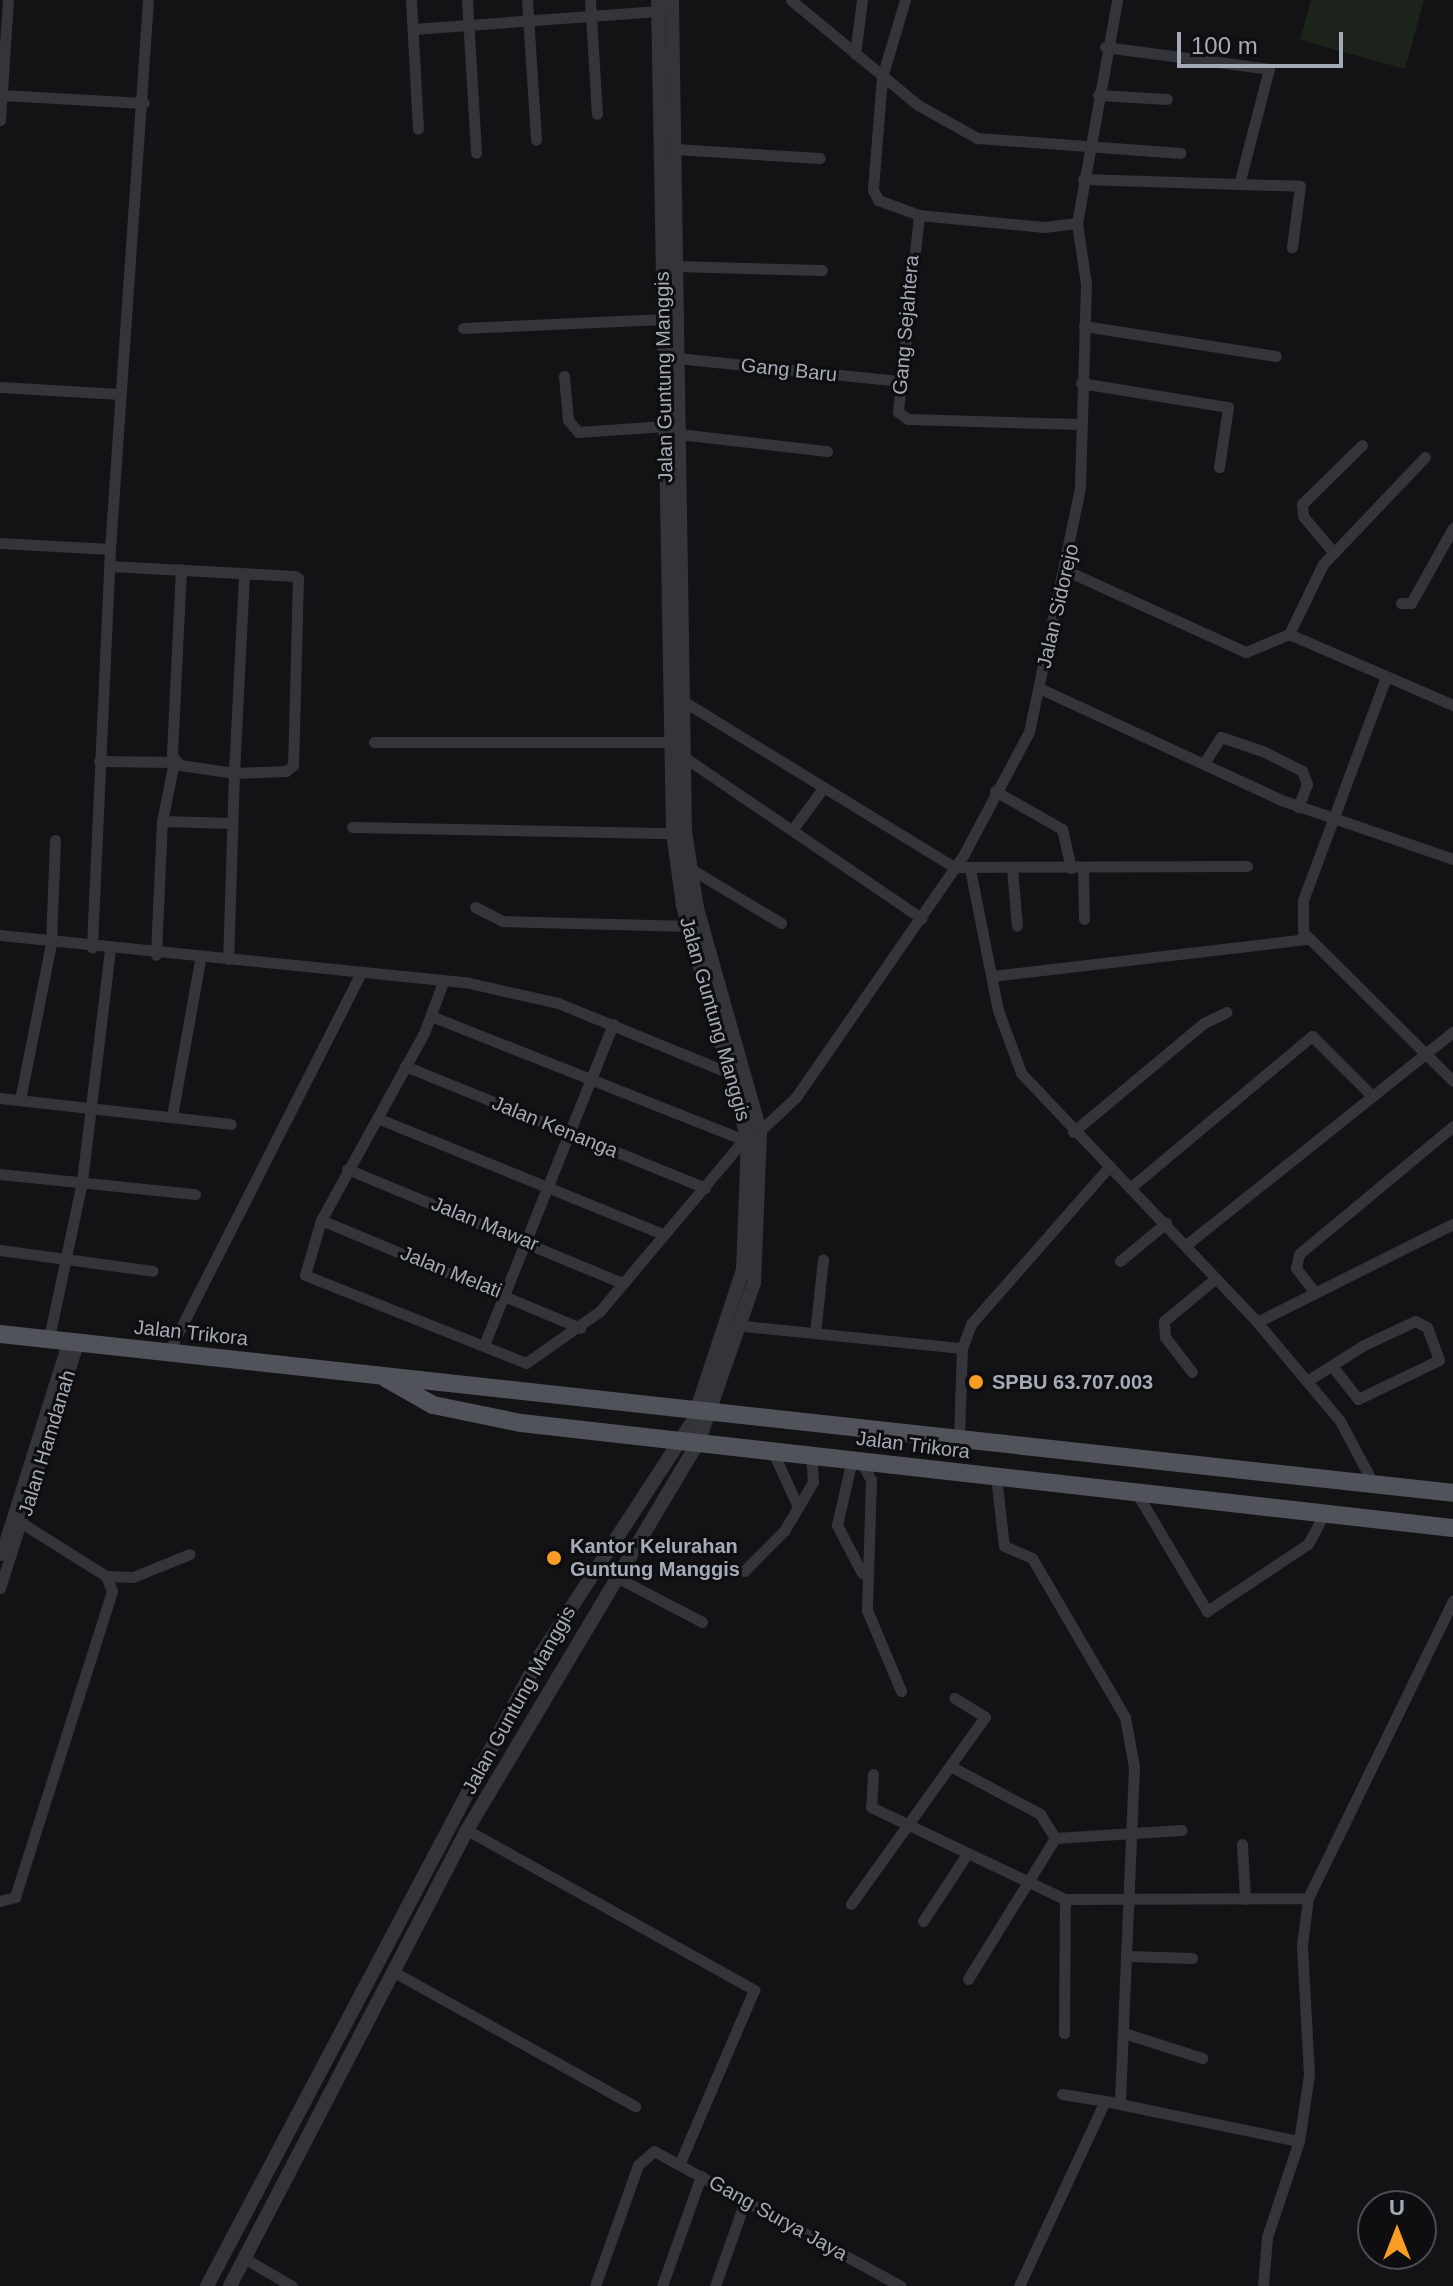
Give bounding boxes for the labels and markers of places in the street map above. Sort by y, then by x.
place label: SPBU 63.707.003 [992,1370,1153,1394]
marker: SPBU 63.707.003 [967,1373,985,1391]
place label: Kantor Kelurahan Guntung Manggis [570,1534,740,1581]
marker: Kantor Kelurahan Guntung Manggis [545,1549,563,1567]

